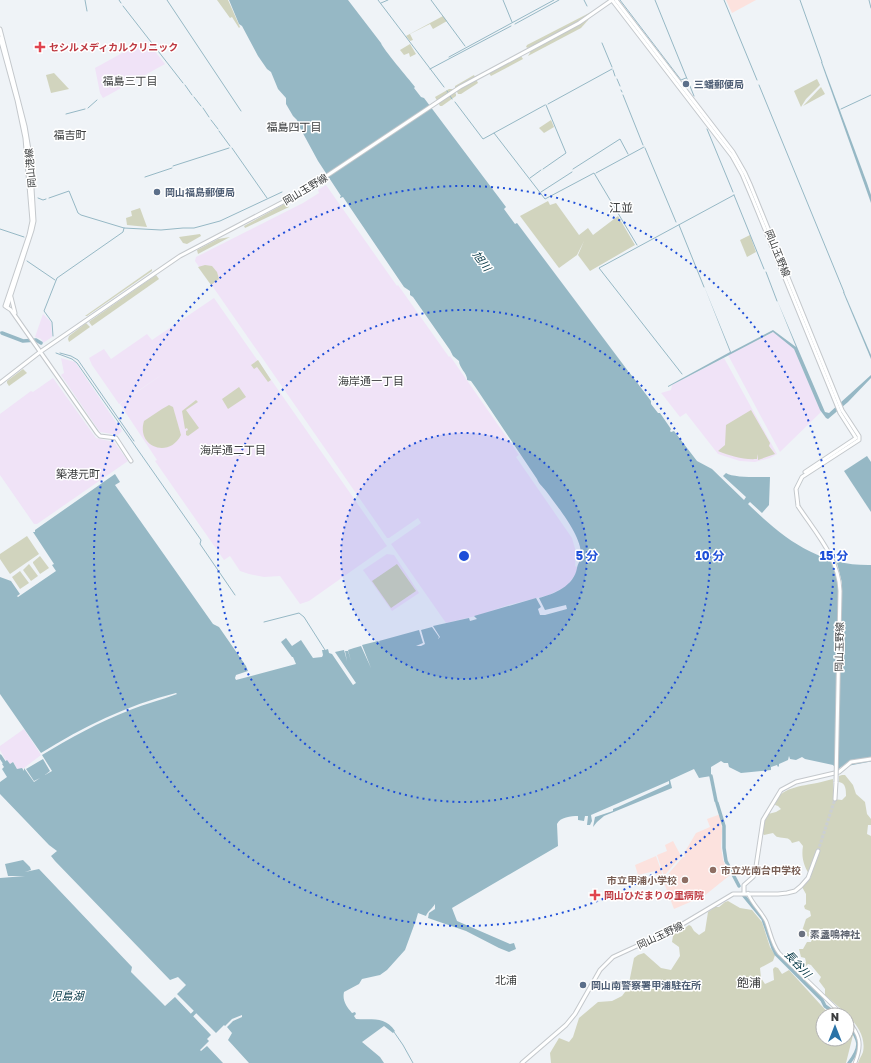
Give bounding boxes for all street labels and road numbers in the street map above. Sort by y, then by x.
street label: 岡山港線 [22,148,38,188]
street label: 岡山玉野線 [280,171,330,207]
street label: 岡山玉野線 [763,228,793,278]
street label: 岡山玉野線 [833,622,845,672]
street label: 岡山玉野線 [635,919,685,951]

